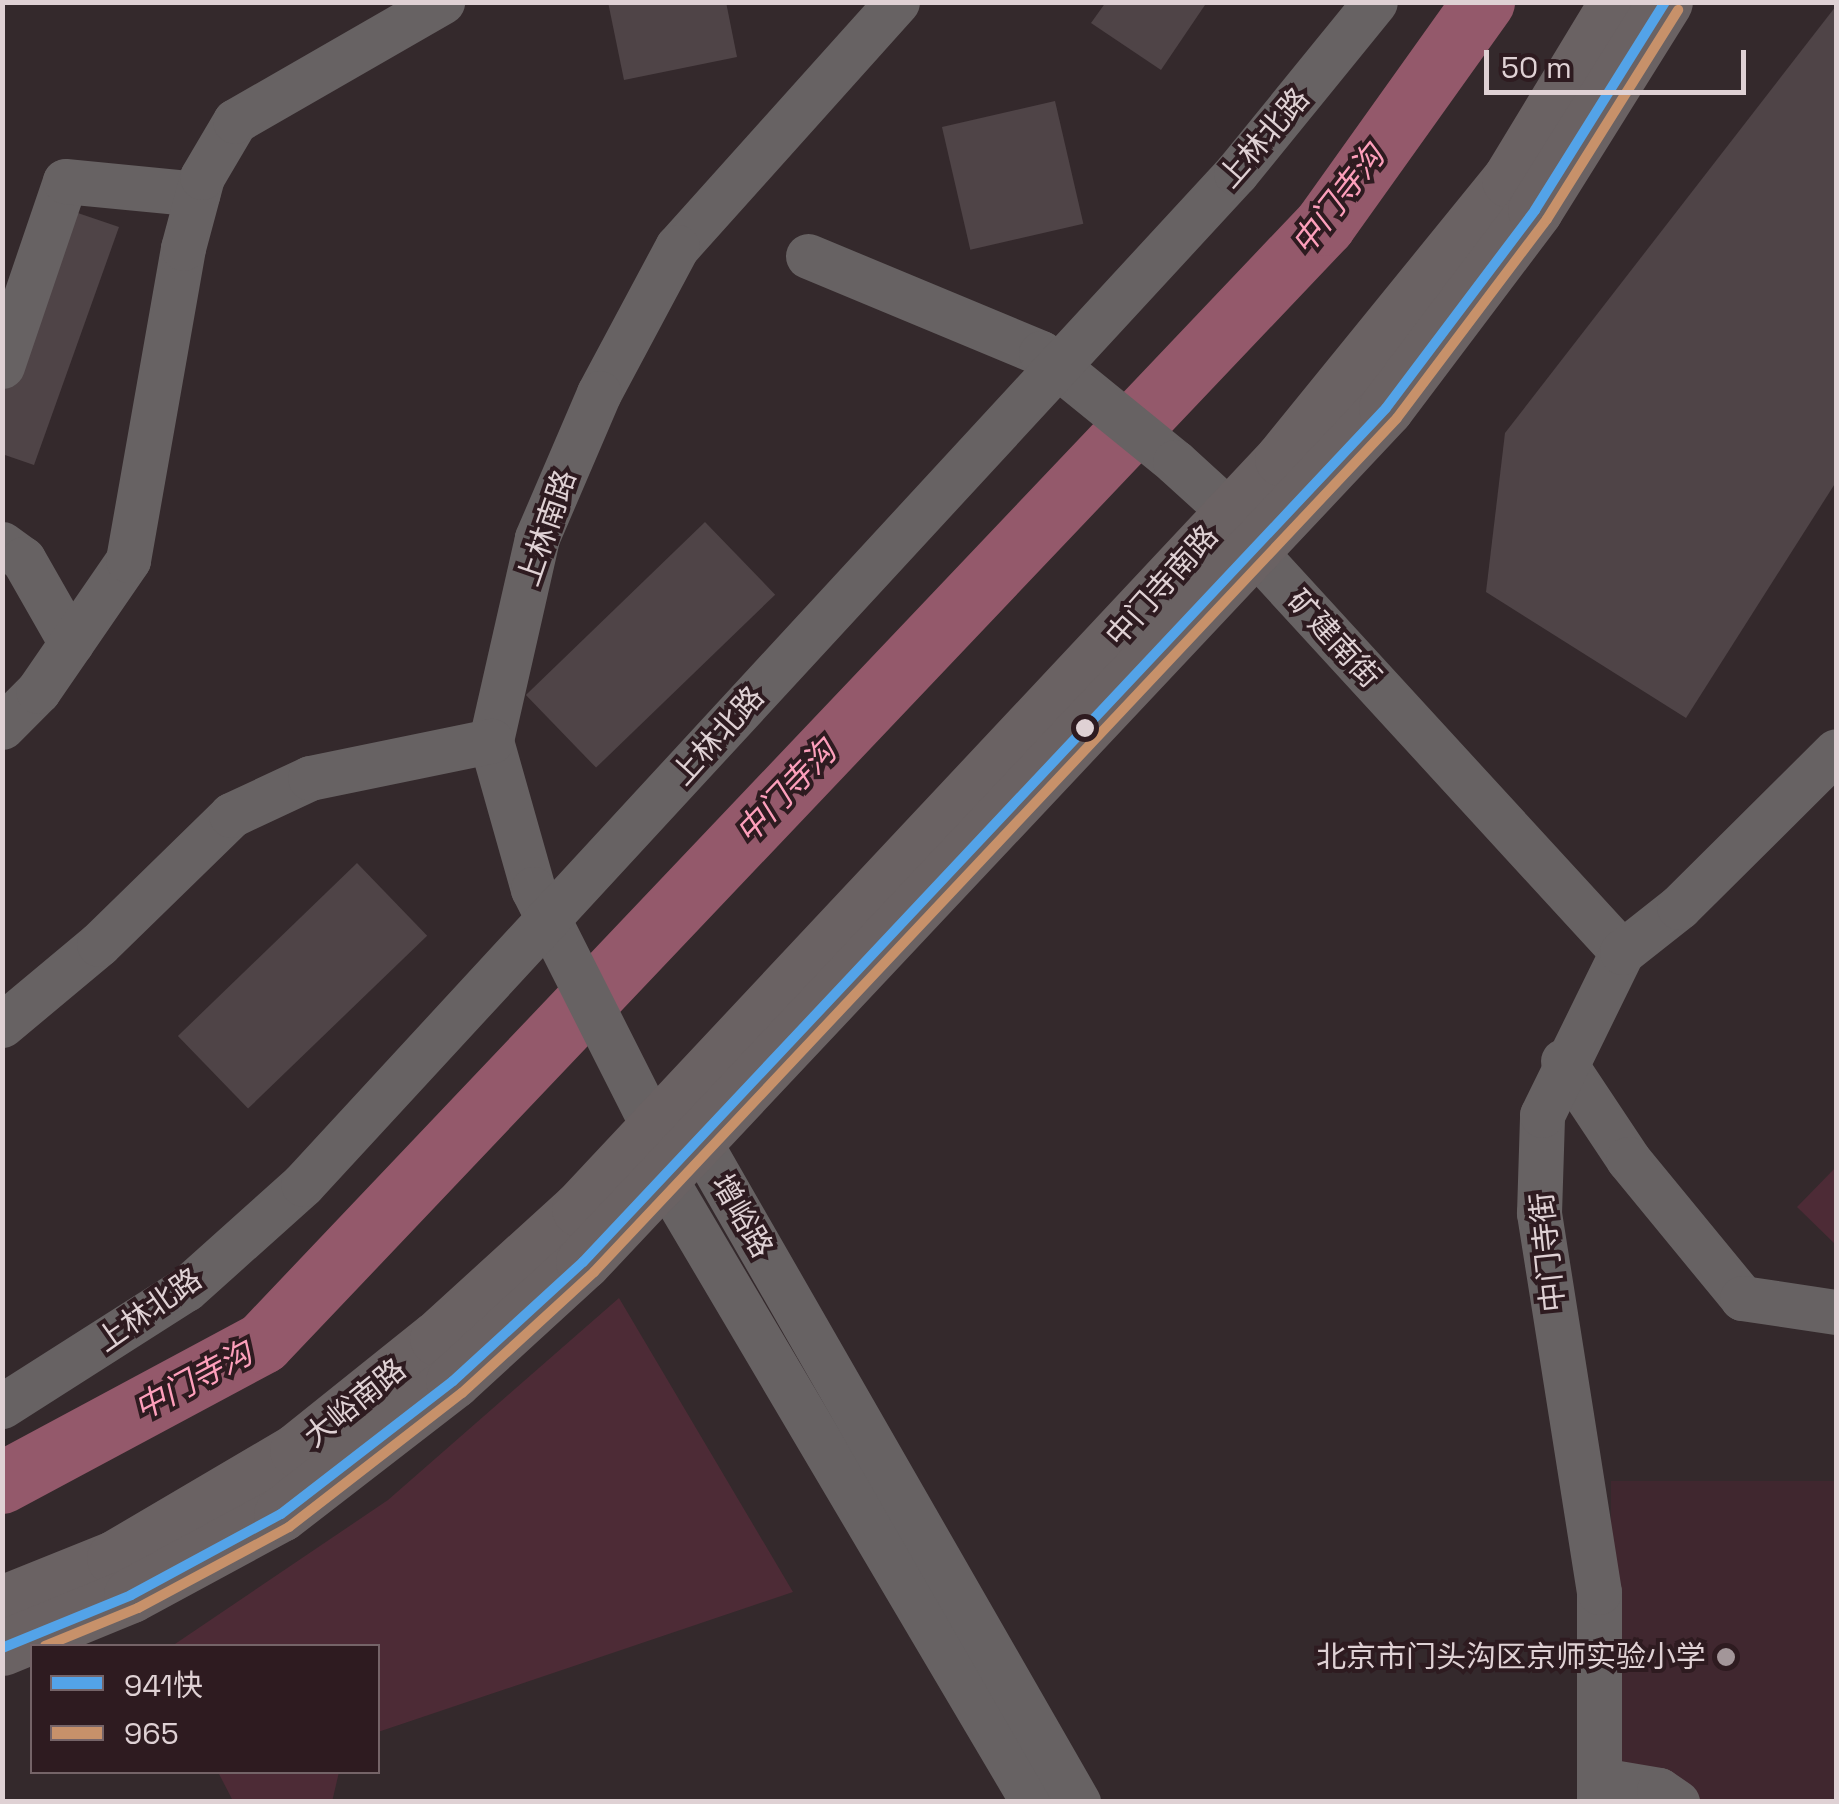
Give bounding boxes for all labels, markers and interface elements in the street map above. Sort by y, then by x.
scale bar [1489,30,1752,92]
text: 50 m [1501,48,1572,87]
street label: 上林北路 [1211,81,1317,195]
water label: 中门寺沟 [1283,138,1393,262]
street label: 上林南路 [510,465,584,591]
street label: 中门寺南路 [1098,518,1226,654]
street label: 矿建南街 [1280,583,1388,695]
street label: 上林北路 [664,679,772,793]
unlabelled marker [1075,718,1095,738]
water label: 中门寺沟 [728,733,844,851]
street label: 增峪路 [704,1168,780,1264]
street label: 中门寺街 [1524,1190,1572,1314]
street label: 上林北路 [90,1261,208,1359]
water label: 中门寺沟 [127,1334,259,1428]
street label: 大峪南路 [297,1351,413,1455]
place label: 北京市门头沟区京师实验小学 [1316,1639,1706,1675]
legend [30,1644,380,1774]
marker: 北京市门头沟区京师实验小学 [1715,1646,1737,1668]
text: 941快 [124,1666,203,1705]
text: 965 [124,1714,179,1753]

